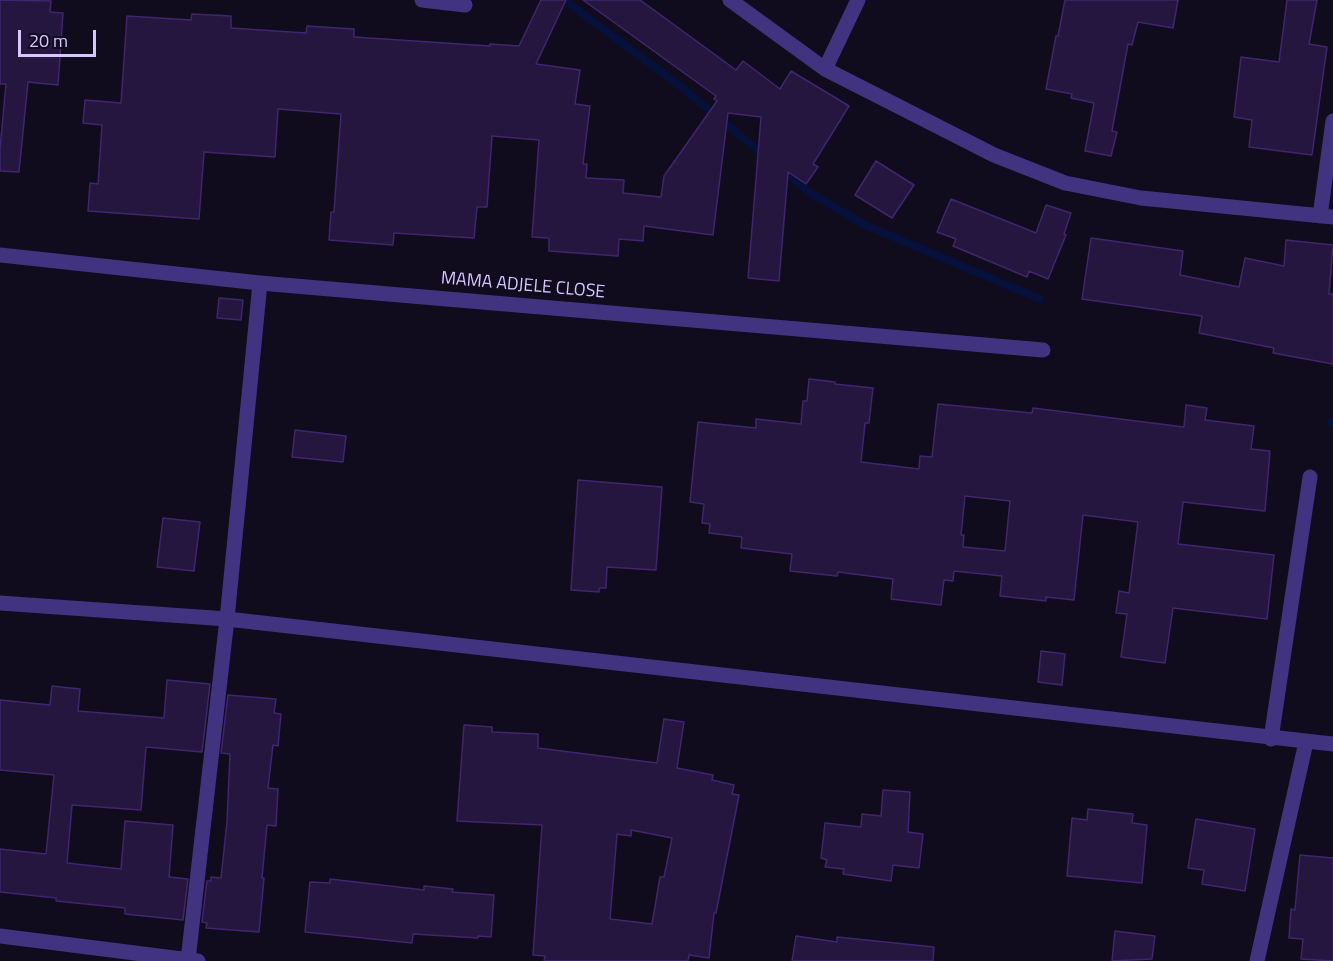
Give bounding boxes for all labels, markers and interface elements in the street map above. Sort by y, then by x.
scale bar [21,18,99,56]
text: 20 m [29,27,68,54]
street label: MAMA ADJELE CLOSE [440,268,606,304]

